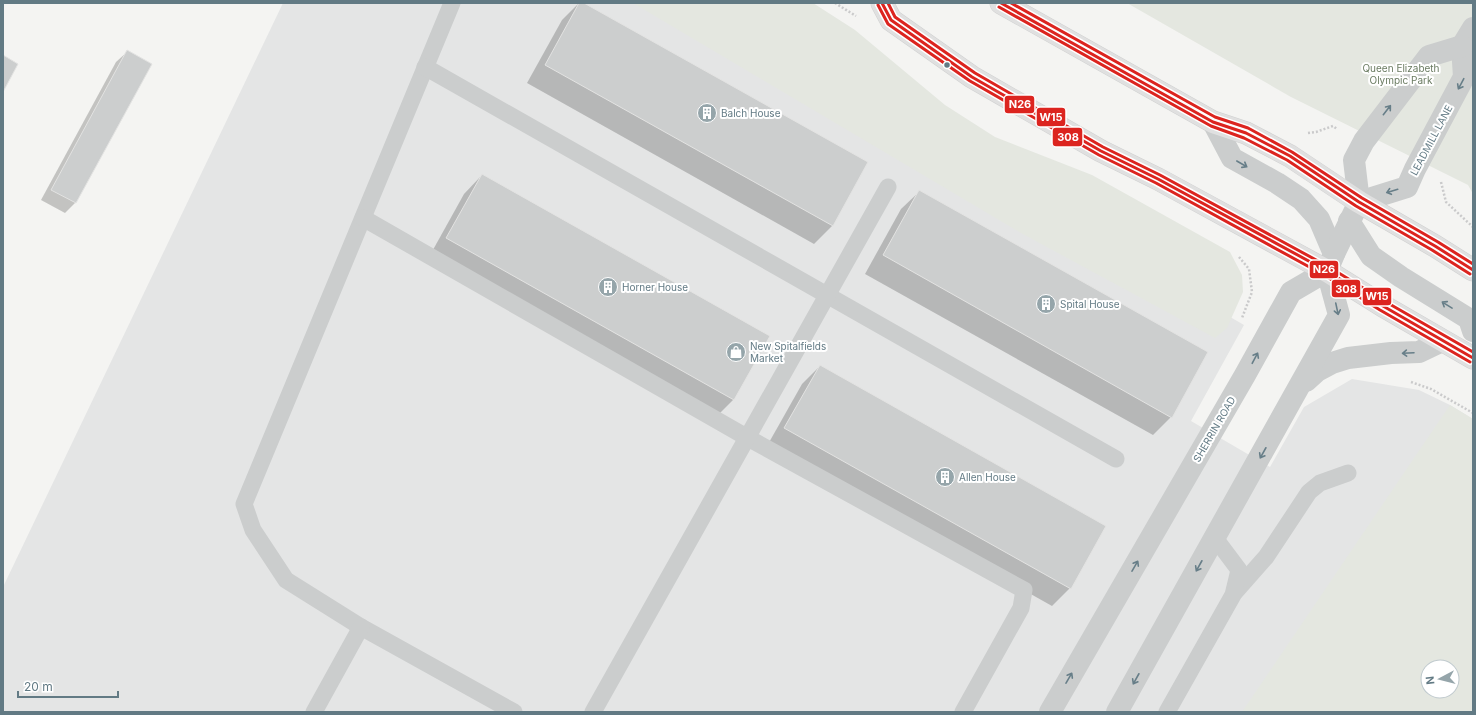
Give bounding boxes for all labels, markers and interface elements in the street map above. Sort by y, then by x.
unlabelled marker [942,60,952,70]
park label: Queen Elizabeth Olympic Park [1362,62,1440,86]
one-way arrow [1457,78,1464,90]
line badge: N26 [1004,95,1035,114]
text: N26 [1009,97,1031,111]
building icon: Balch House [696,102,718,124]
street label: LEADMILL LANE [1407,103,1455,177]
one-way arrow [1383,105,1392,116]
place label: Balch House [721,107,781,119]
line badge: W15 [1036,107,1066,127]
text: W15 [1039,110,1063,124]
line badge: 308 [1052,127,1083,147]
text: 308 [1057,130,1079,144]
one-way arrow [1236,161,1248,169]
one-way arrow [1386,188,1399,195]
line badge: N26 [1309,260,1339,279]
text: N26 [1313,262,1335,276]
building icon: Horner House [597,276,619,298]
line badge: 308 [1331,279,1361,298]
place label: Horner House [622,281,688,293]
text: 308 [1335,282,1357,296]
line badge: W15 [1362,287,1392,306]
text: W15 [1365,289,1389,303]
building icon: Spital House [1035,293,1057,315]
place label: Spital House [1060,298,1120,310]
one-way arrow [1441,301,1453,309]
one-way arrow [1334,302,1342,315]
place label: New Spitalfields Market [750,340,826,364]
shop icon: New Spitalfields Market [725,341,747,363]
one-way arrow [1402,349,1415,356]
one-way arrow [1251,352,1259,364]
street label: SHERRIN ROAD [1190,394,1238,464]
one-way arrow [1259,446,1266,458]
building icon: Allen House [934,466,956,488]
place label: Allen House [959,471,1016,483]
one-way arrow [1131,560,1139,572]
one-way arrow [1195,560,1203,572]
north arrow [1420,659,1460,699]
one-way arrow [1066,672,1074,684]
scale bar [18,673,118,699]
one-way arrow [1131,673,1139,685]
text: N [1423,675,1438,685]
text: 20 m [24,679,53,694]

